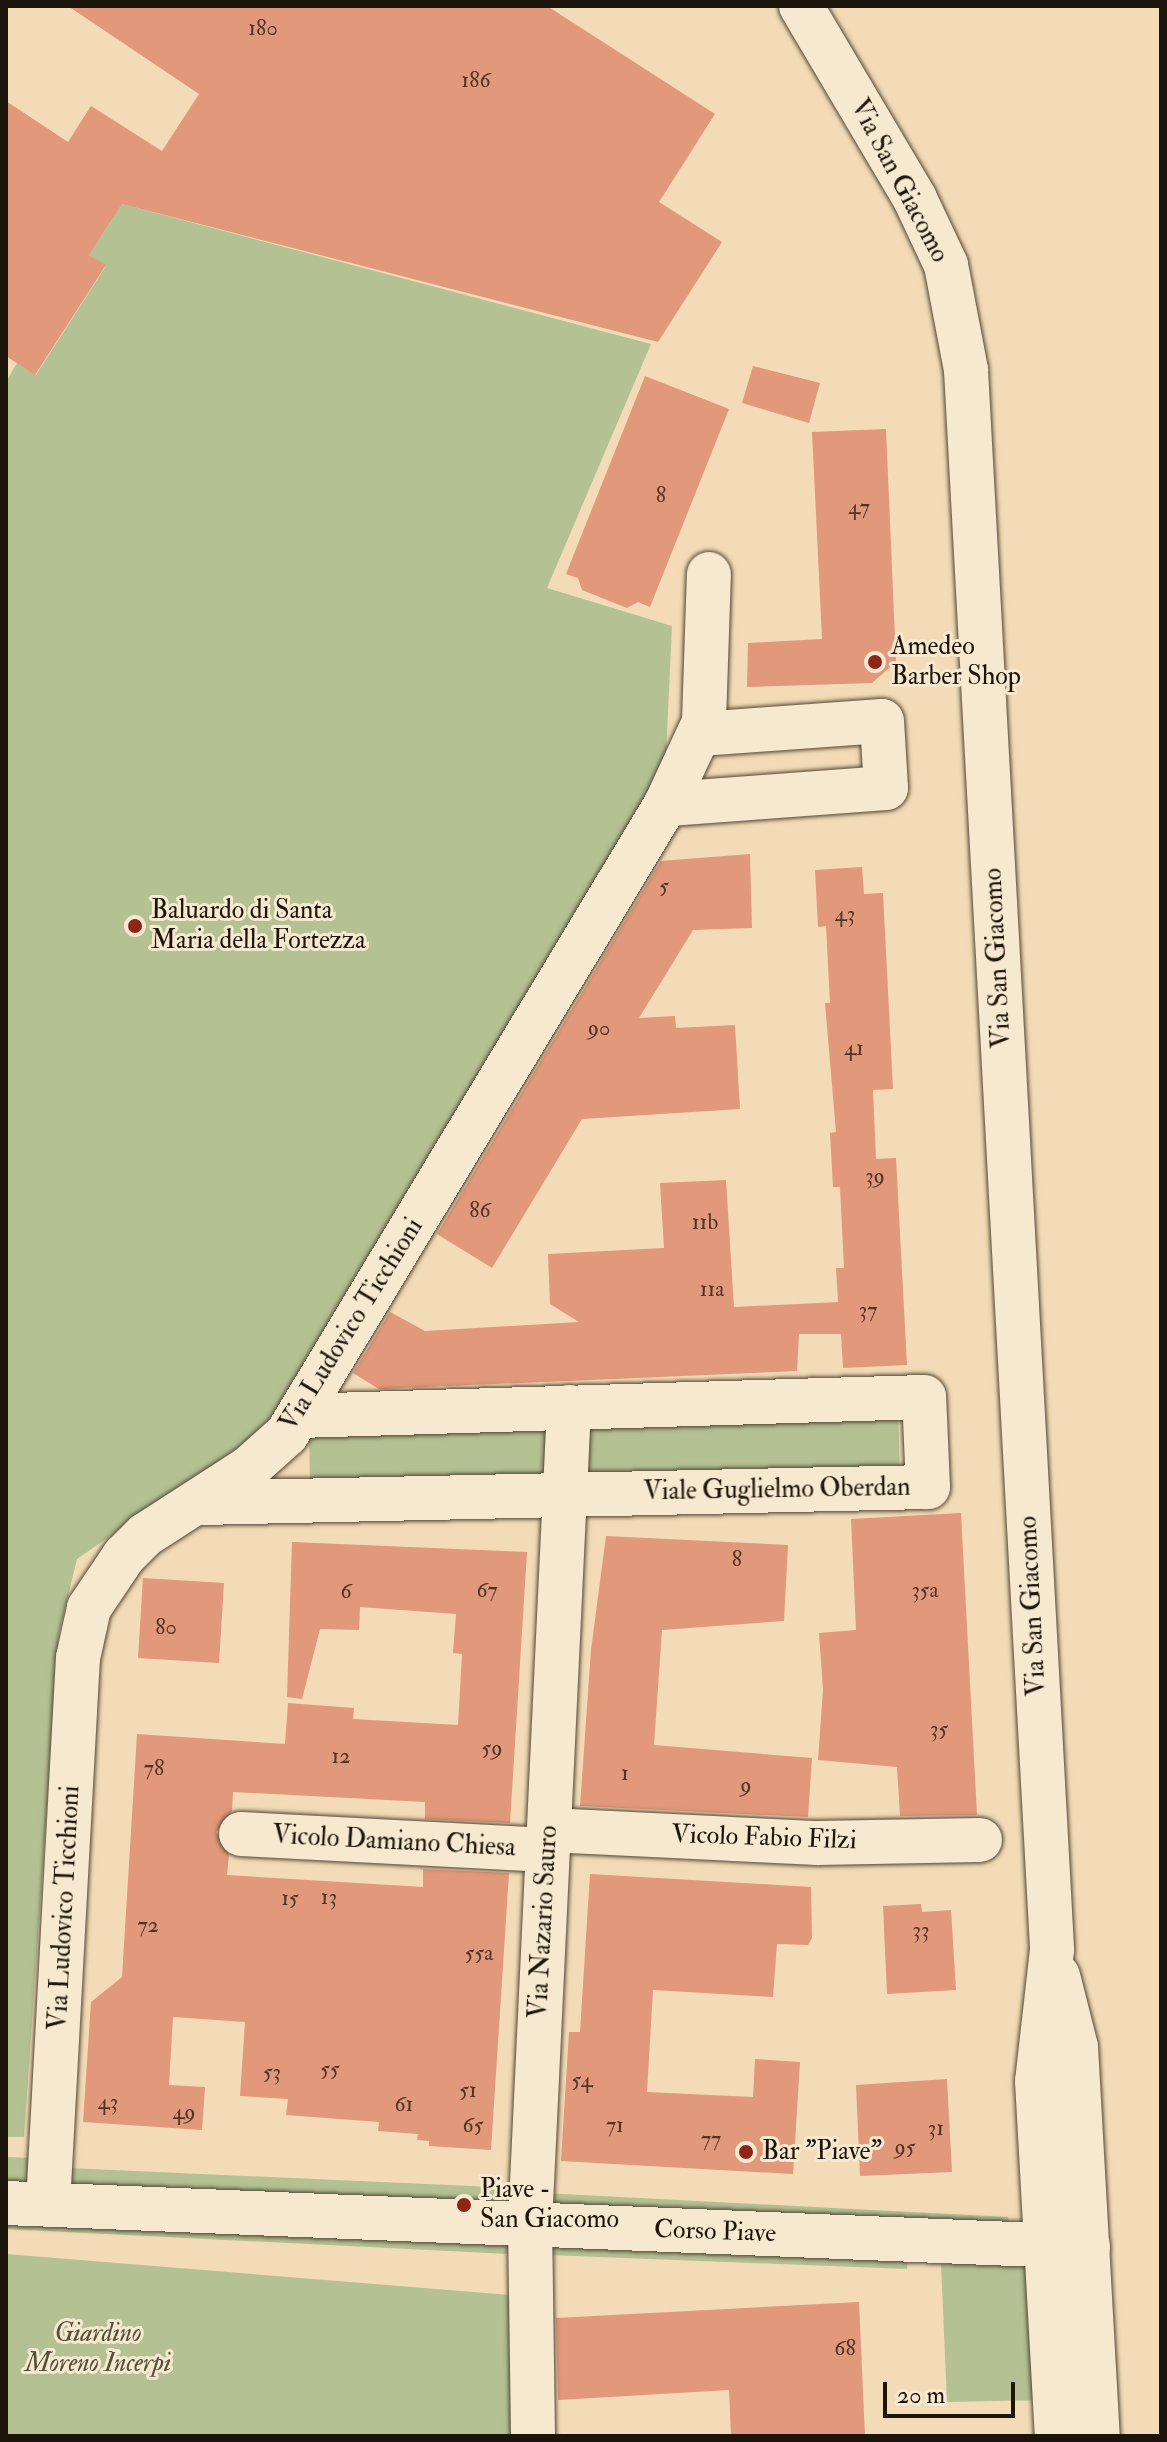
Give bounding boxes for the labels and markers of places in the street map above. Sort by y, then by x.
place label: Amedeo Barber Shop [891,631,1021,692]
marker: Amedeo Barber Shop [866,653,884,671]
place label: Baluardo di Santa Maria della Fortezza [151,895,366,956]
marker: Baluardo di Santa Maria della Fortezza [126,917,144,935]
place label: Bar "Piave" [762,2136,882,2168]
marker: Bar "Piave" [737,2143,755,2161]
place label: Piave - San Giacomo [480,2174,619,2236]
marker: Piave - San Giacomo [455,2196,473,2214]

